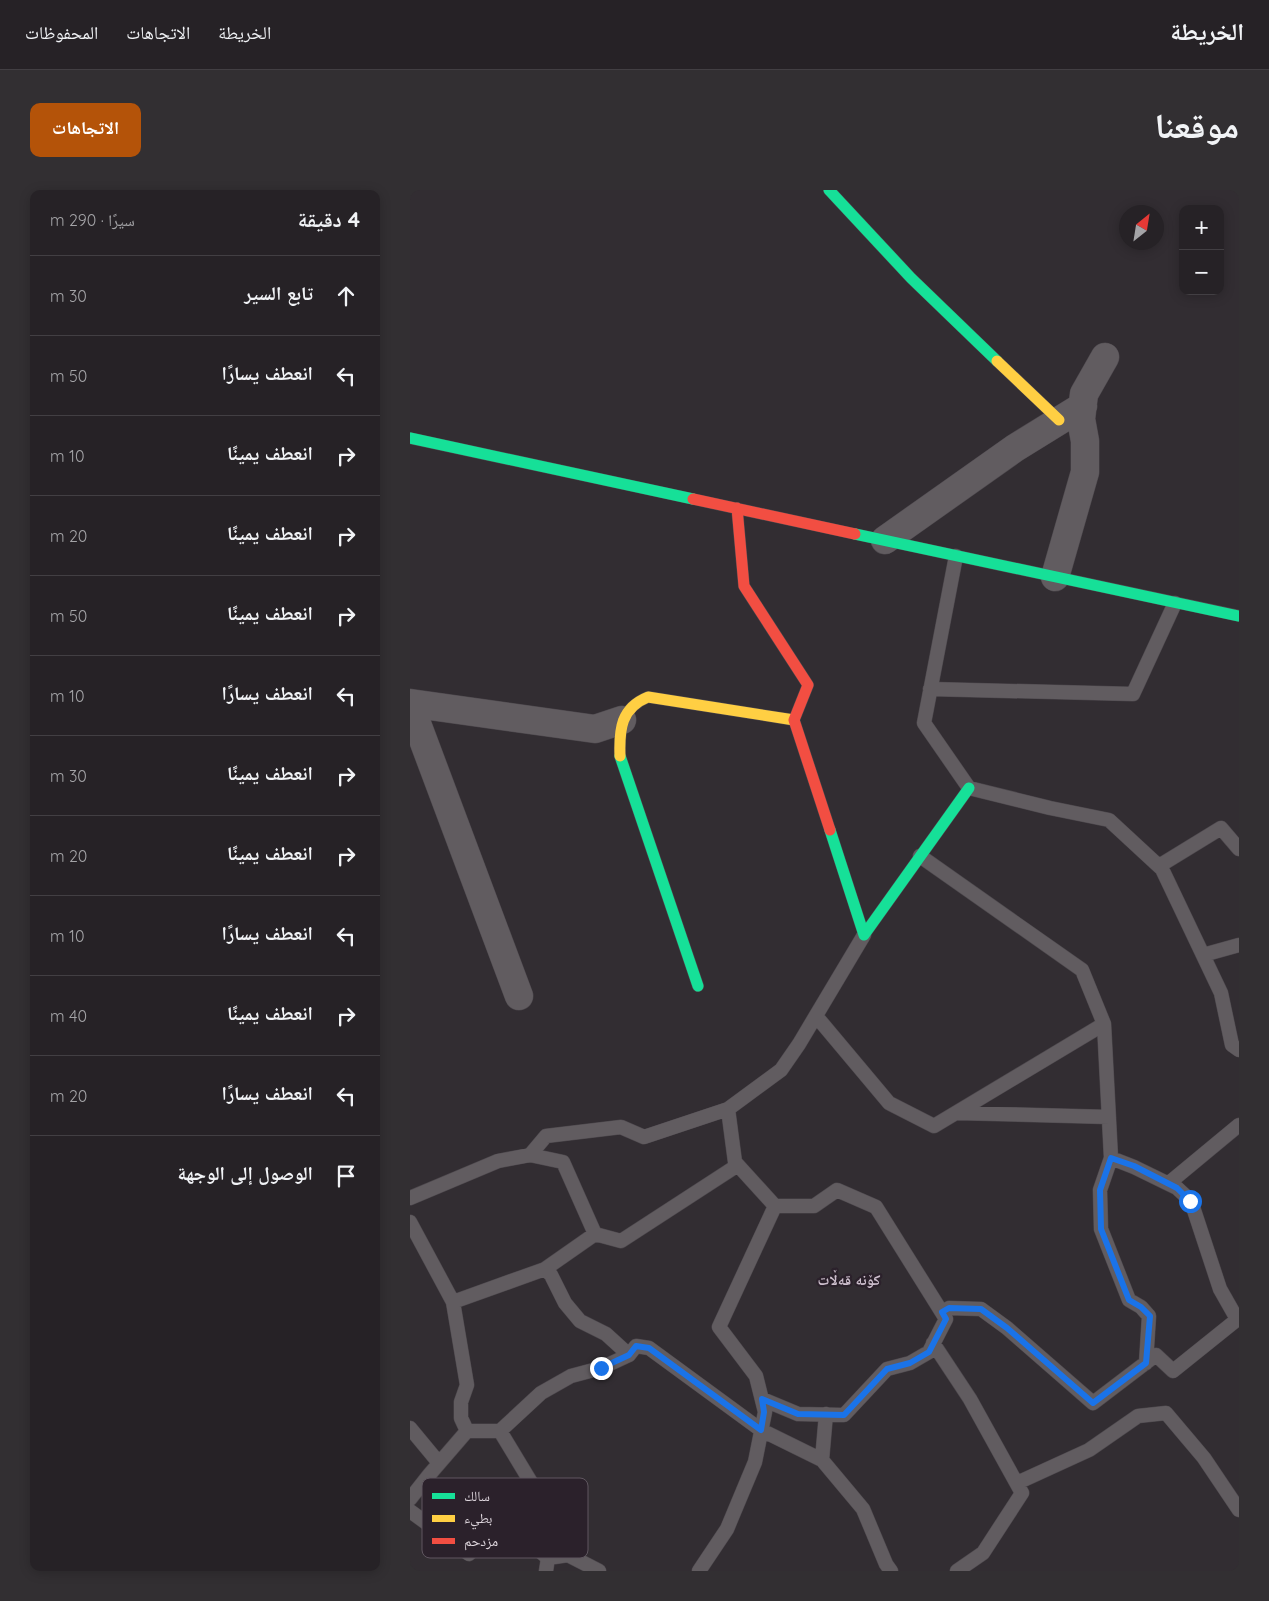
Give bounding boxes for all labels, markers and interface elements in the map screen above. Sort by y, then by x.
text: الخريطة [1170,16,1244,46]
text: المحفوظات [25,21,98,44]
text: الاتجاهات [126,21,190,44]
text: الخريطة [218,21,271,44]
button: الاتجاهات [30,103,141,157]
text: موقعنا [1154,103,1239,147]
north arrow [1119,205,1164,250]
map controls [1179,205,1224,295]
button: + [1179,205,1224,250]
text: 4 دقيقة [298,206,360,232]
text: سيرًا · 290 m [50,210,135,230]
button: − [1179,250,1224,295]
text: تابع السير [244,281,313,305]
icon: ahead [332,282,360,310]
text: 30 m [50,286,87,306]
text: انعطف يسارًا [222,361,313,385]
icon: left [332,362,360,390]
text: 50 m [50,366,87,386]
text: انعطف يمينًا [227,441,313,465]
icon: right [332,442,360,470]
text: 10 m [50,446,84,466]
text: انعطف يمينًا [227,521,313,545]
icon: right [332,522,360,550]
text: 20 m [50,526,87,546]
text: انعطف يمينًا [227,601,313,625]
icon: right [332,602,360,630]
text: 50 m [50,606,87,626]
text: انعطف يسارًا [222,681,313,705]
icon: left [332,682,360,710]
text: 10 m [50,686,84,706]
text: انعطف يمينًا [227,761,313,785]
icon: right [332,762,360,790]
text: 30 m [50,766,87,786]
text: انعطف يمينًا [227,841,313,865]
icon: right [332,842,360,870]
text: 20 m [50,846,87,866]
text: انعطف يسارًا [222,921,313,945]
icon: left [332,922,360,950]
text: 10 m [50,926,84,946]
text: انعطف يمينًا [227,1001,313,1025]
icon: right [332,1002,360,1030]
text: 40 m [50,1006,87,1026]
text: انعطف يسارًا [222,1081,313,1105]
icon: left [332,1082,360,1110]
text: 20 m [50,1086,87,1106]
text: الوصول إلى الوجهة [177,1161,313,1185]
icon: arrive [332,1162,360,1190]
route start [1179,1190,1202,1213]
district label: کۆنە قەڵات [818,1269,881,1289]
route end [590,1357,613,1380]
legend [422,1478,588,1558]
text: سالك [464,1487,490,1505]
text: بطيء [464,1509,493,1530]
text: مزدحم [464,1532,498,1551]

